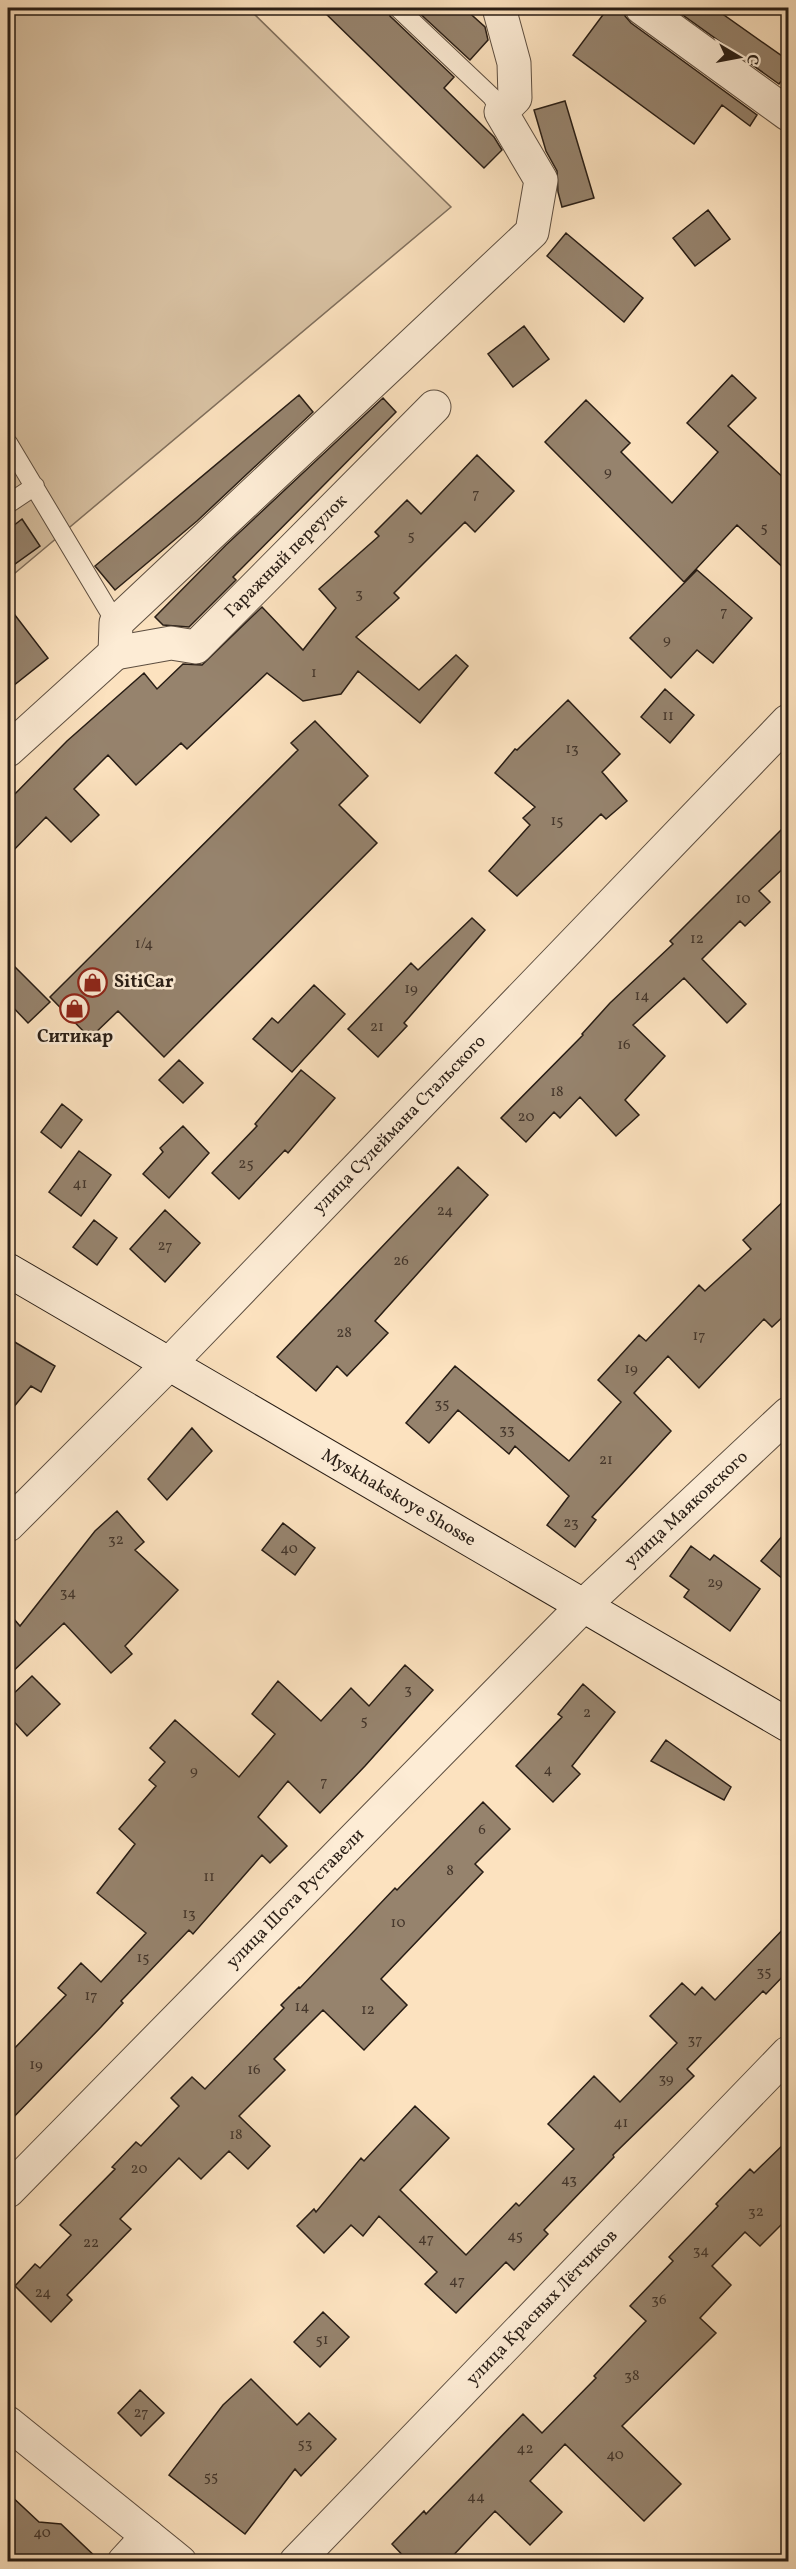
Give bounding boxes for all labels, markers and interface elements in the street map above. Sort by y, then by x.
north arrow [709,27,769,87]
text: С [740,52,764,66]
house number: 9 [604,462,612,483]
house number: 7 [472,484,480,505]
street label: Гаражный переулок [219,489,353,624]
house number: 5 [760,518,768,539]
house number: 5 [407,526,415,547]
house number: 3 [355,584,363,605]
house number: 7 [720,602,728,623]
house number: 9 [663,630,671,651]
house number: 1 [311,663,317,684]
house number: 11 [662,706,674,727]
house number: 13 [565,739,579,760]
house number: 15 [550,811,564,832]
house number: 10 [736,889,750,910]
house number: 12 [690,929,704,950]
house number: 1/4 [135,934,153,955]
shop icon: SitiCar [77,966,109,998]
place label: SitiCar [114,970,174,995]
house number: 19 [404,979,418,1000]
house number: 14 [635,986,649,1007]
shop icon: Ситикар [59,992,91,1024]
house number: 21 [370,1017,384,1038]
place label: Ситикар [37,1025,113,1050]
street label: улица Сулеймана Стальского [307,1029,492,1220]
house number: 16 [617,1035,631,1056]
house number: 18 [550,1082,564,1103]
house number: 20 [518,1107,534,1128]
house number: 25 [238,1154,254,1175]
house number: 41 [73,1174,87,1195]
house number: 24 [437,1201,453,1222]
house number: 27 [158,1236,172,1257]
house number: 26 [393,1251,409,1272]
house number: 28 [336,1323,352,1344]
house number: 17 [692,1326,706,1347]
house number: 19 [624,1359,638,1380]
house number: 35 [435,1394,449,1415]
house number: 33 [499,1420,515,1441]
street label: Myskhakskoye Shosse [316,1443,480,1553]
street label: улица Маяковского [619,1445,754,1573]
house number: 21 [599,1450,613,1471]
house number: 23 [563,1513,579,1534]
house number: 32 [108,1530,124,1551]
house number: 40 [280,1539,298,1560]
house number: 29 [707,1573,723,1594]
house number: 34 [60,1583,76,1604]
house number: 3 [404,1680,412,1701]
house number: 2 [583,1703,591,1724]
house number: 5 [360,1711,368,1732]
house number: 4 [544,1760,553,1781]
house number: 9 [190,1761,198,1782]
house number: 7 [320,1772,328,1793]
house number: 6 [478,1820,486,1841]
street label: улица Шота Руставели [221,1823,370,1974]
house number: 8 [446,1861,454,1882]
house number: 11 [203,1867,215,1888]
house number: 13 [182,1904,196,1925]
house number: 10 [391,1913,405,1934]
house number: 15 [136,1948,150,1969]
house number: 35 [757,1962,771,1983]
house number: 17 [84,1986,98,2007]
house number: 14 [295,1997,309,2018]
house number: 12 [361,2000,375,2021]
house number: 37 [688,2030,702,2051]
house number: 19 [29,2055,43,2076]
house number: 16 [247,2060,261,2081]
house number: 39 [658,2069,674,2090]
house number: 41 [614,2113,628,2134]
house number: 18 [229,2125,243,2146]
house number: 20 [131,2159,147,2180]
house number: 43 [561,2170,577,2191]
house number: 32 [748,2202,764,2223]
street label: улица Красных Лётчиков [461,2224,623,2391]
house number: 45 [507,2226,523,2247]
house number: 47 [418,2229,434,2250]
house number: 22 [83,2233,99,2254]
house number: 34 [693,2241,709,2262]
house number: 47 [449,2271,465,2292]
house number: 24 [35,2283,51,2304]
house number: 36 [651,2290,667,2311]
house number: 51 [315,2330,329,2351]
house number: 38 [624,2366,640,2387]
house number: 27 [134,2403,148,2424]
house number: 53 [298,2434,312,2455]
house number: 42 [516,2439,534,2460]
house number: 40 [606,2445,624,2466]
house number: 55 [204,2467,218,2488]
house number: 44 [467,2487,485,2508]
house number: 40 [33,2523,51,2544]

